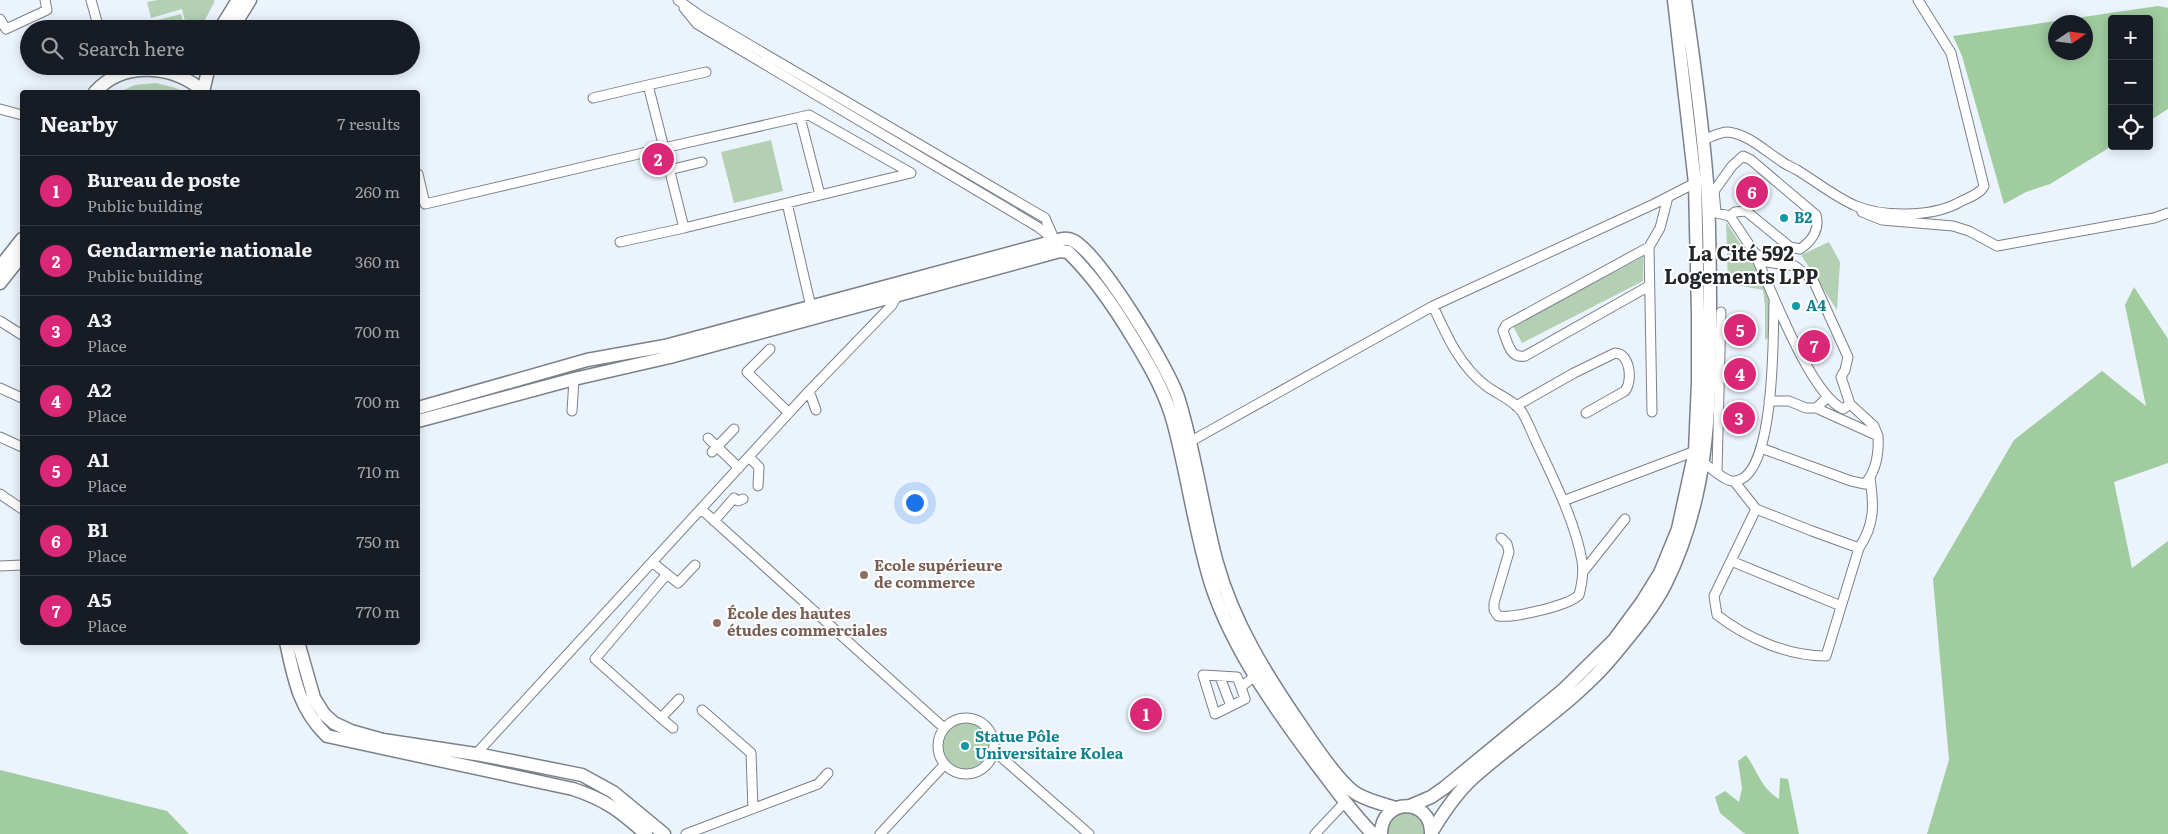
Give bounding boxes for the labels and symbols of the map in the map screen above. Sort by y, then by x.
north arrow [2048,15,2093,60]
pin: 2 [642,140,674,178]
pin: 6 [1736,173,1768,211]
place label: B2 [1794,205,1812,228]
marker: B2 [1778,212,1790,224]
district label: La Cité 592 Logements LPP [1664,237,1818,290]
place label: A4 [1806,293,1826,316]
marker: A4 [1790,300,1802,312]
pin: 5 [1724,311,1756,349]
pin: 7 [1798,327,1830,365]
pin: 4 [1724,355,1756,393]
pin: 3 [1723,399,1755,437]
your location [902,490,928,516]
place label: Ecole supérieure de commerce [874,553,1003,593]
marker: Ecole supérieure de commerce [858,569,870,581]
place label: École des hautes études commerciales [727,601,888,641]
marker: École des hautes études commerciales [711,617,723,629]
pin: 1 [1130,695,1162,733]
place label: Statue Pôle Universitaire Kolea [975,724,1124,764]
marker: Statue Pôle Universitaire Kolea [959,740,971,752]

